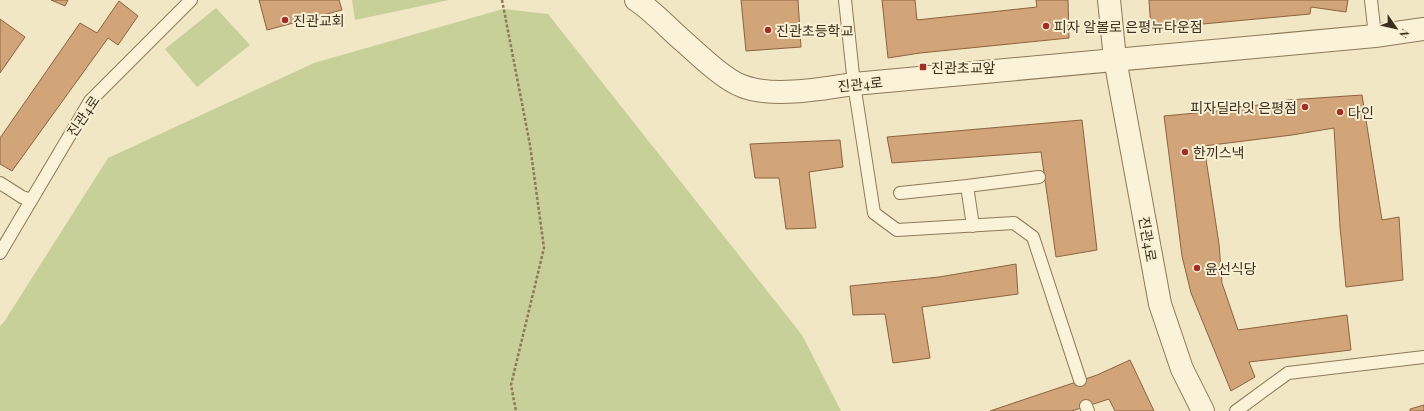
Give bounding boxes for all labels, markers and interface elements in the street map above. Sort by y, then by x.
north arrow [1376,8,1416,48]
place label: 진관교회 [293,11,345,30]
marker: 진관교회 [280,15,290,25]
place label: 피자 알볼로 은평뉴타운점 [1054,17,1203,36]
place label: 진관초등학교 [776,21,853,40]
marker: 피자 알볼로 은평뉴타운점 [1041,21,1051,31]
marker: 진관초등학교 [763,25,773,35]
text: N [1396,26,1413,41]
place label: 진관초교앞 [931,58,996,77]
marker: 진관초교앞 [918,62,928,72]
street label: 진관4로 [836,72,884,96]
street label: 진관4로 [62,92,104,140]
place label: 피자딜라잇 은평점 [1190,98,1297,117]
marker: 피자딜라잇 은평점 [1300,102,1310,112]
place label: 다인 [1348,103,1374,122]
marker: 다인 [1335,107,1345,117]
place label: 한끼스낵 [1193,143,1245,162]
marker: 한끼스낵 [1180,147,1190,157]
street label: 진관4로 [1135,215,1161,263]
place label: 윤선식당 [1205,259,1257,278]
marker: 윤선식당 [1192,263,1202,273]

